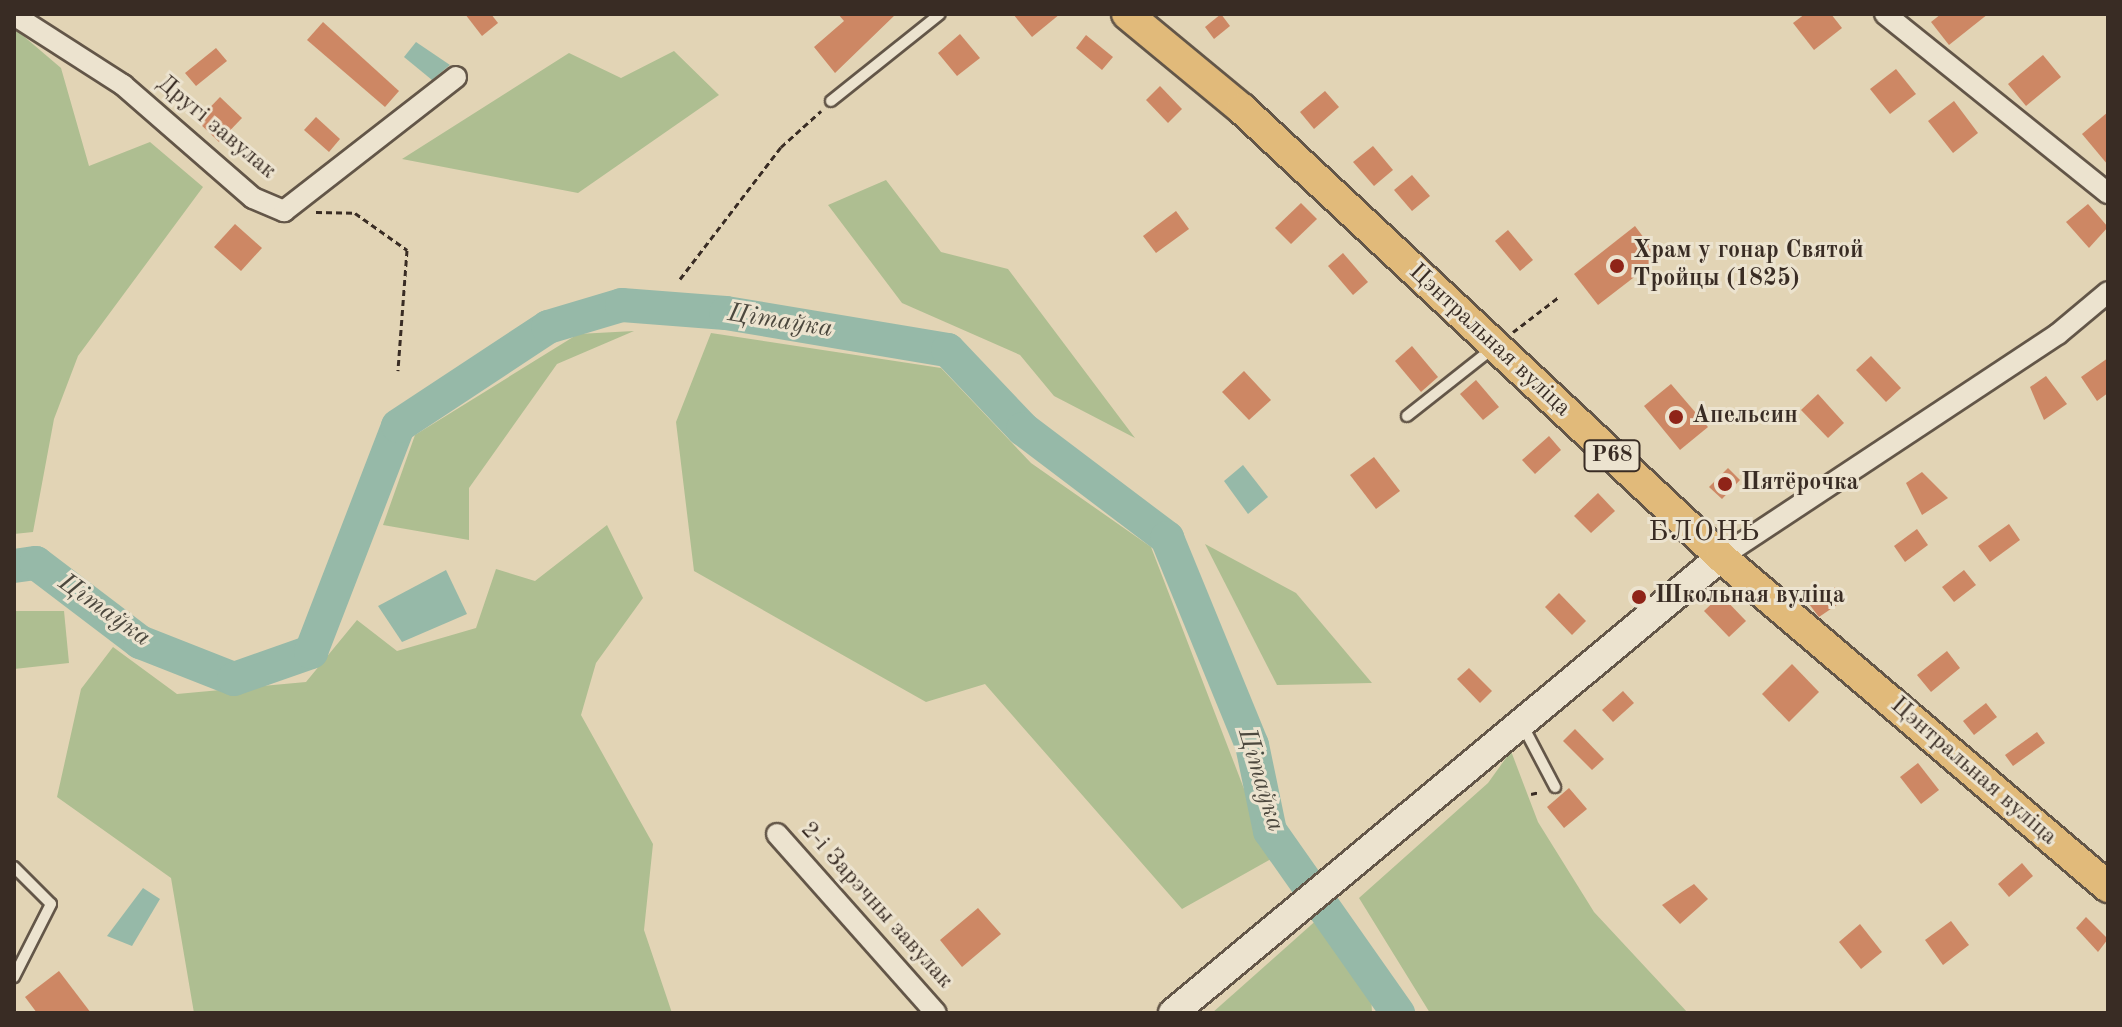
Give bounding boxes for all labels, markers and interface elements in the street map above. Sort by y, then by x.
street label: Другі завулак [150,70,282,186]
place label: Храм у гонар Святой Тройцы (1825) [1633,238,1864,294]
marker: Храм у гонар Святой Тройцы (1825) [1608,257,1626,275]
street label: Цэнтральная вуліца [1402,258,1576,424]
water label: Цітаўка [725,298,835,346]
place label: Апельсин [1692,403,1798,431]
marker: Апельсин [1667,408,1685,426]
road number: Р68 [1582,438,1642,474]
place label: Пятёрочка [1741,470,1859,498]
marker: Пятёрочка [1716,475,1734,493]
district label: БЛОНЬ [1648,516,1762,550]
water label: Цітаўка [52,568,156,654]
place label: Школьная вуліца [1655,583,1845,611]
marker: Школьная вуліца [1630,588,1648,606]
street label: Цэнтральная вуліца [1884,692,2062,852]
water label: Цітаўка [1230,725,1290,835]
street label: 2-і Зарэчны завулак [793,817,959,995]

